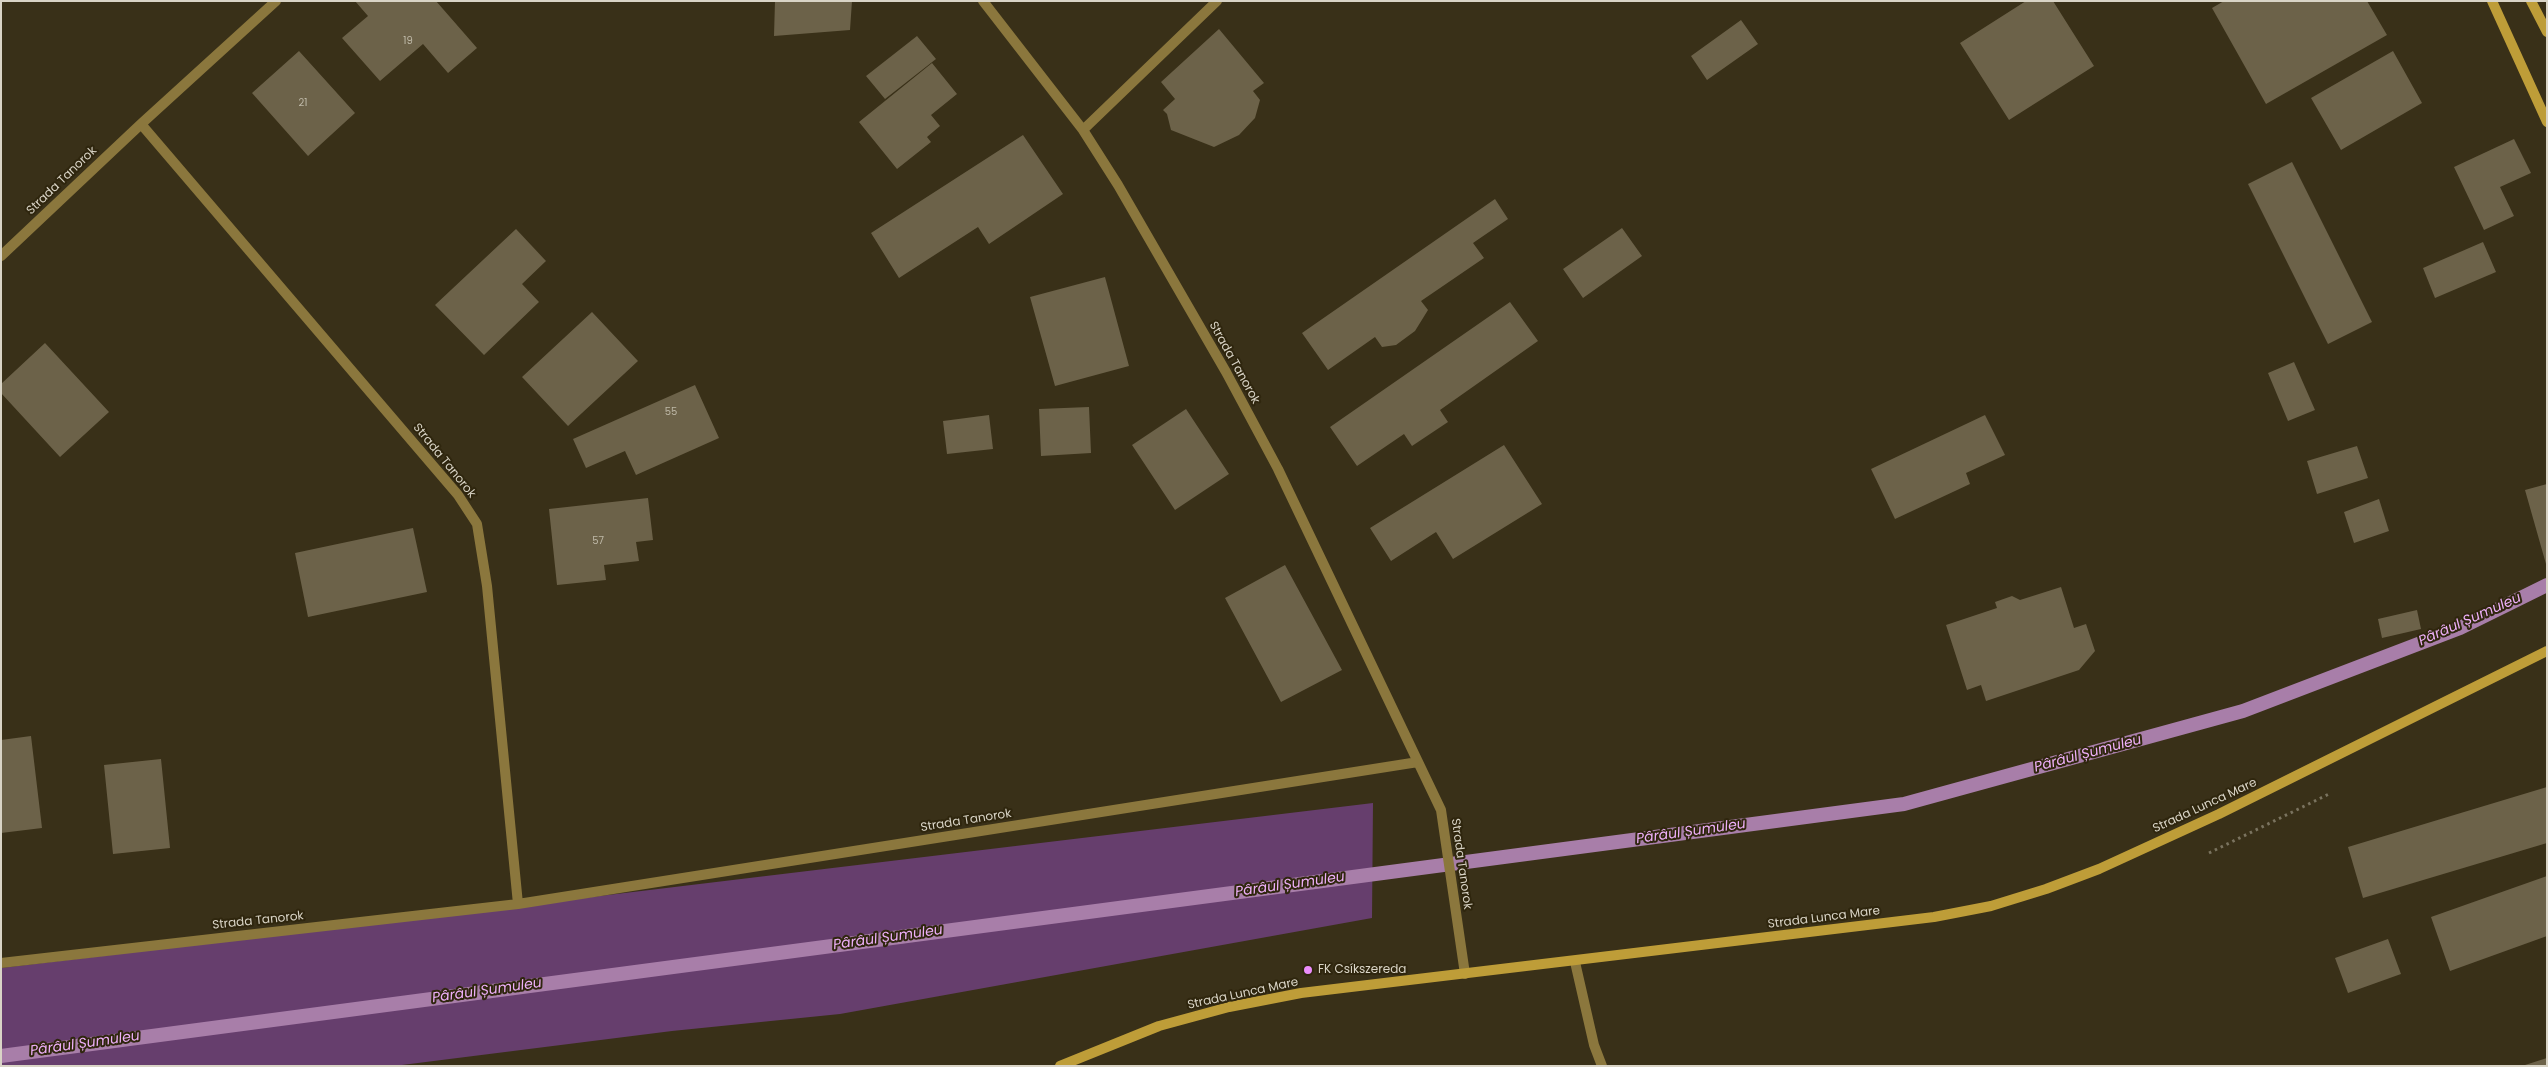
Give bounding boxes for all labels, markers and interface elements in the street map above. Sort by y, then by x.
house number: 19 [403,35,413,47]
house number: 21 [299,97,307,109]
street label: Strada Tanorok [24,144,100,218]
street label: Strada Tanorok [1205,319,1263,407]
house number: 55 [665,406,677,418]
street label: Strada Tanorok [410,421,478,501]
house number: 57 [592,535,604,547]
water label: Pârâul Șumuleu [2416,590,2524,650]
water label: Pârâul Șumuleu [2032,732,2144,776]
street label: Strada Lunca Mare [2151,776,2259,836]
street label: Strada Tanorok [920,807,1012,835]
water label: Pârâul Șumuleu [1635,816,1747,848]
street label: Strada Tanorok [1447,818,1475,910]
water label: Pârâul Șumuleu [1234,869,1346,901]
street label: Strada Lunca Mare [1767,904,1881,932]
street label: Strada Tanorok [212,909,304,933]
water label: Pârâul Șumuleu [832,922,944,954]
place label: FK Csíkszereda [1318,963,1406,977]
marker: FK Csíkszereda [1302,964,1314,976]
water label: Pârâul Șumuleu [431,975,543,1007]
street label: Strada Lunca Mare [1186,975,1300,1013]
water label: Pârâul Șumuleu [29,1028,141,1060]

